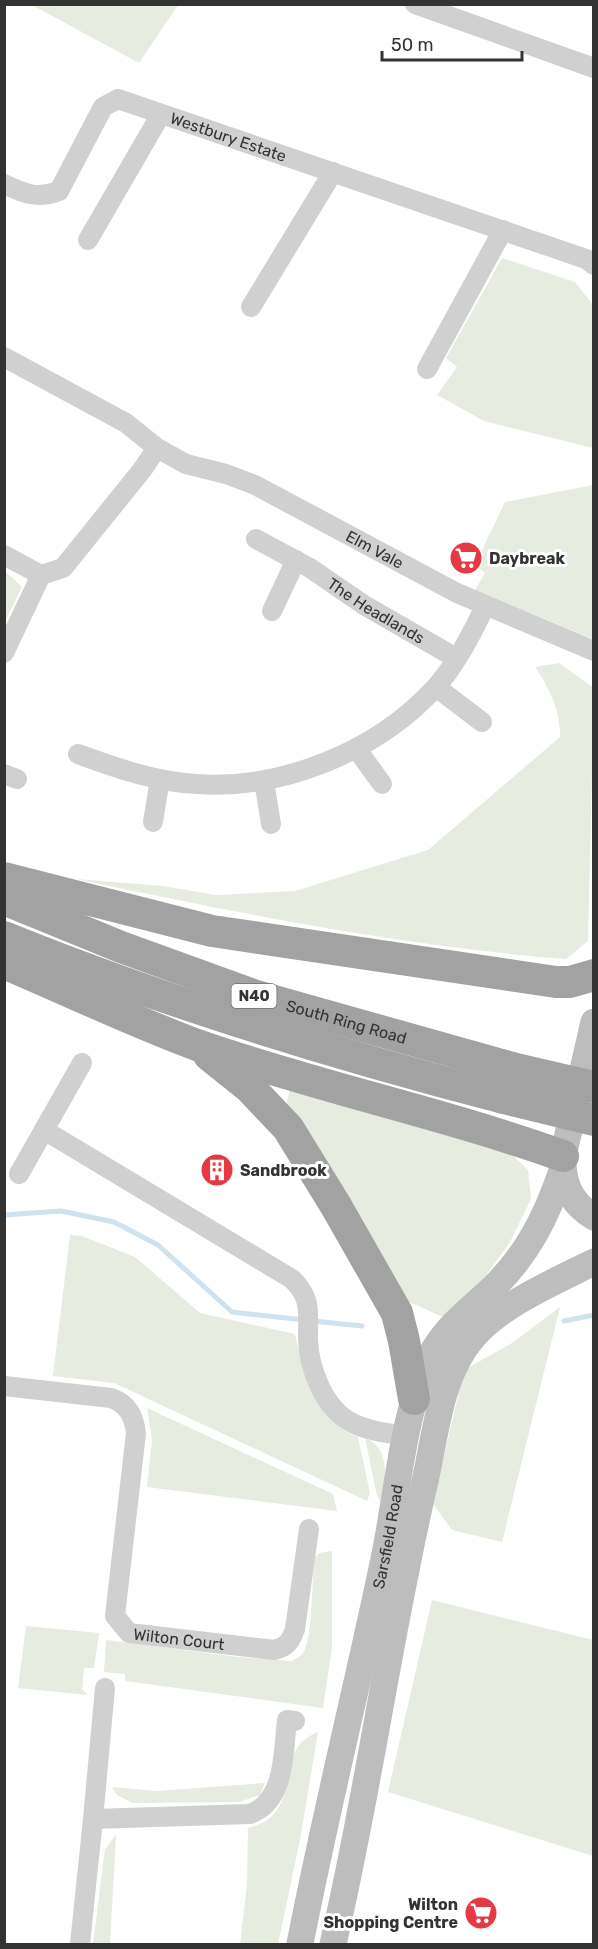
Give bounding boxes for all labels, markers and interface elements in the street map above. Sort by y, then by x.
scale bar [382,24,522,62]
text: 50 m [391,34,434,56]
street label: Westbury Estate [168,108,289,165]
street label: Elm Vale [343,526,407,572]
supermarket icon: Daybreak [448,540,484,576]
place label: Daybreak [489,549,565,568]
street label: The Headlands [324,573,428,647]
road number: N40 [232,984,276,1008]
street label: South Ring Road [284,995,409,1047]
building icon: Sandbrook [199,1152,235,1188]
place label: Sandbrook [240,1161,327,1180]
street label: Sarsfield Road [368,1483,406,1590]
street label: Wilton Court [132,1624,226,1654]
place label: Wilton Shopping Centre [324,1895,458,1932]
supermarket icon: Wilton Shopping Centre [463,1895,499,1931]

